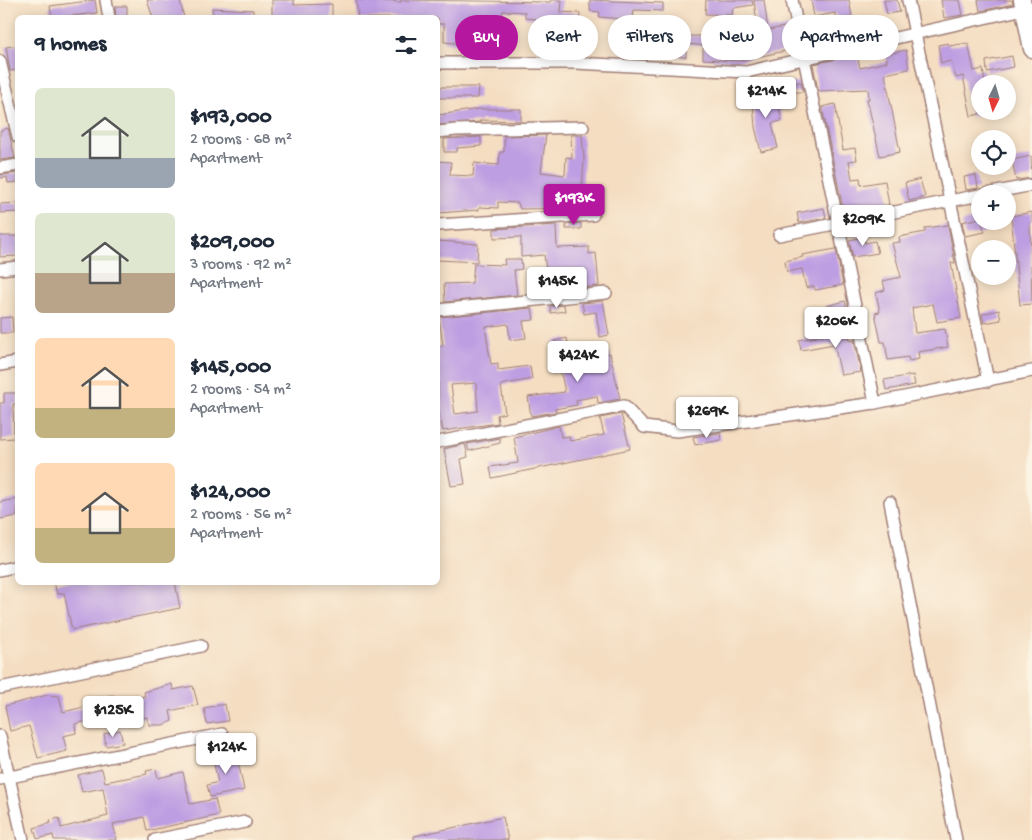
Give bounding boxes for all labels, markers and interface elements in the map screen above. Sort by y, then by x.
chip: Buy [455,15,518,60]
chip: Rent [528,15,598,60]
chip: Filters [608,15,691,60]
chip: New [701,15,772,60]
chip: Apartment [782,15,899,60]
icon: filters [392,31,420,59]
text: 9 homes [35,33,106,58]
north arrow [971,75,1016,120]
map controls [971,75,1016,285]
pin: $214K [731,76,801,119]
text: $214K [747,83,785,102]
text: $193,000 [190,106,272,131]
icon: home [75,108,135,168]
button: locate [971,130,1016,175]
text: 2 rooms · 68 m² [190,131,292,150]
text: Apartment [190,150,262,169]
pin: $193K [539,184,609,226]
button: + [971,185,1016,230]
text: $193K [555,190,593,209]
pin: $209K [828,204,898,247]
text: $209K [843,211,883,230]
text: $209,000 [190,231,275,256]
icon: home [75,233,135,293]
button: − [971,240,1016,285]
text: 3 rooms · 92 m² [190,256,292,275]
pin: $145K [522,266,592,309]
text: $145K [538,273,576,292]
text: Apartment [190,275,262,294]
pin: $206K [801,306,871,349]
text: $206K [815,313,857,332]
pin: $424K [543,340,613,383]
text: $424K [559,347,597,366]
text: $145,000 [190,356,271,381]
icon: home [75,358,135,418]
text: 2 rooms · 54 m² [190,381,291,400]
pin: $269K [672,396,742,439]
text: Apartment [190,400,262,419]
text: $269K [687,403,727,422]
text: $124,000 [190,481,271,506]
icon: home [75,483,135,543]
text: 2 rooms · 56 m² [190,506,292,525]
text: Apartment [190,525,262,544]
pin: $125K [78,696,148,738]
text: $125K [94,702,132,721]
pin: $124K [191,732,261,775]
text: $124K [207,739,245,758]

